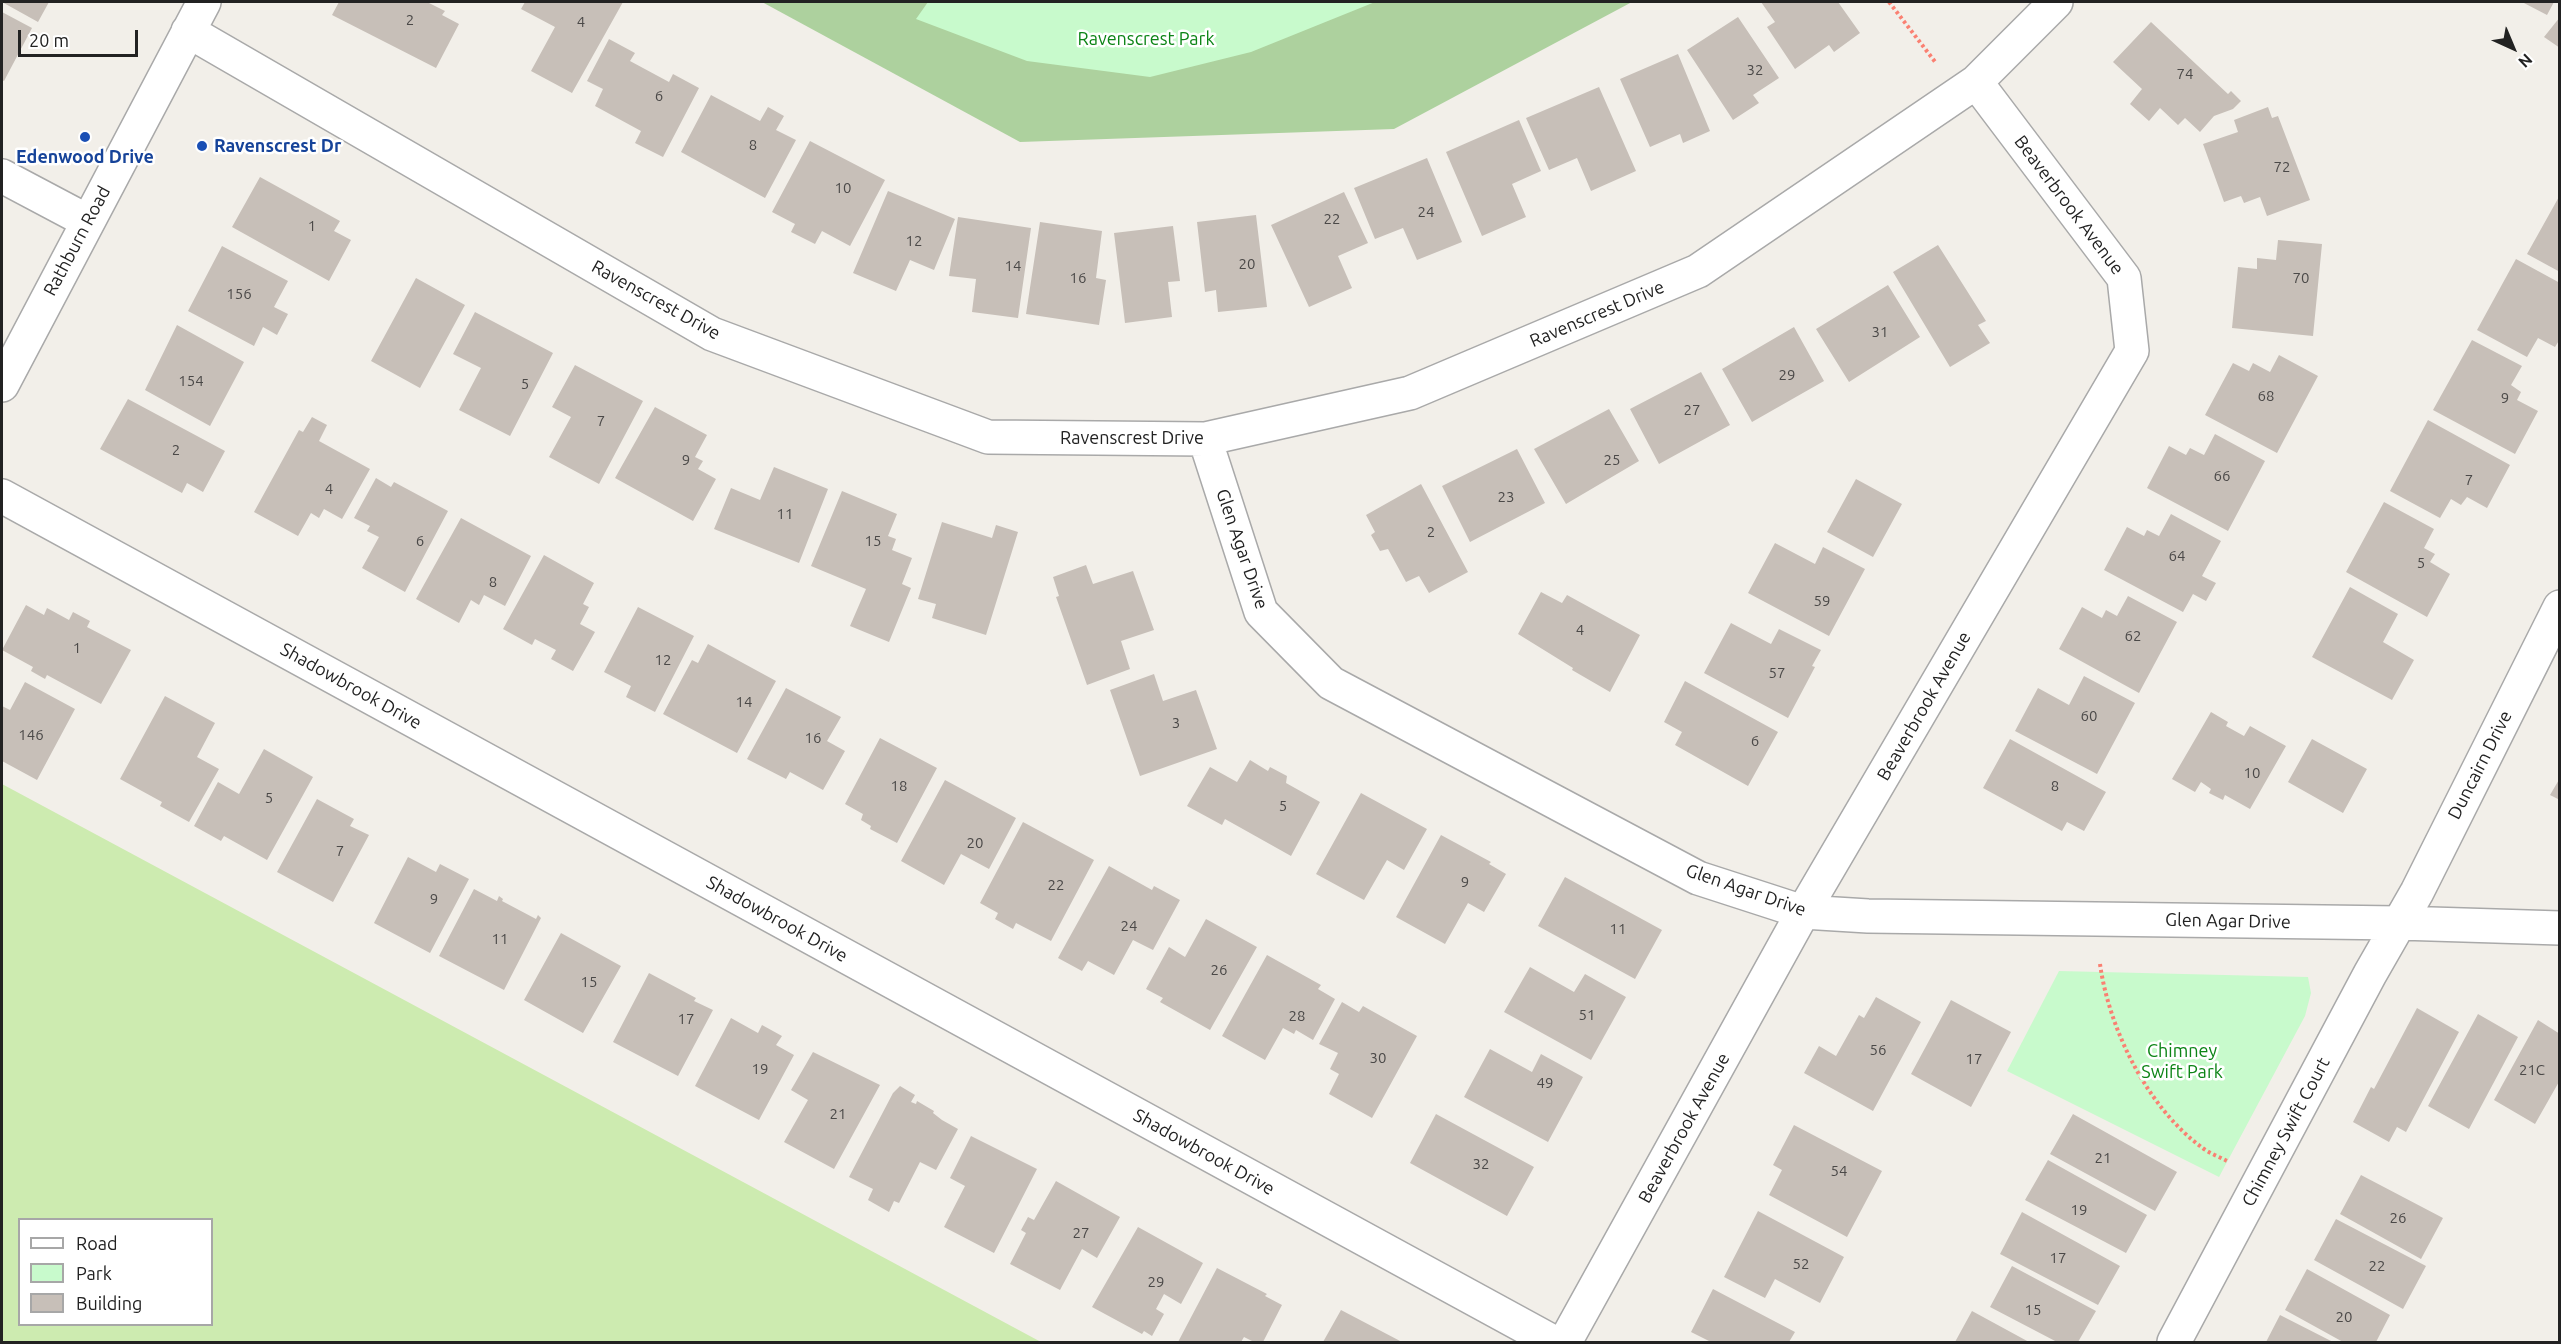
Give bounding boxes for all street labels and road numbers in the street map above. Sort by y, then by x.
street label: Beaverbrook Avenue [2010,131,2128,279]
street label: Rathburn Road [39,182,115,300]
street label: Ravenscrest Drive [588,256,724,344]
street label: Ravenscrest Drive [1527,276,1667,352]
street label: Ravenscrest Drive [1060,427,1204,449]
street label: Glen Agar Drive [1211,486,1273,612]
street label: Beaverbrook Avenue [1873,628,1975,784]
street label: Shadowbrook Drive [277,638,425,734]
street label: Duncairn Drive [2443,707,2517,823]
street label: Glen Agar Drive [1683,859,1809,921]
street label: Shadowbrook Drive [703,871,851,967]
street label: Glen Agar Drive [2165,909,2291,933]
street label: Beaverbrook Avenue [1634,1049,1734,1207]
street label: Chimney Swift Court [2238,1054,2334,1210]
street label: Shadowbrook Drive [1130,1104,1278,1200]

